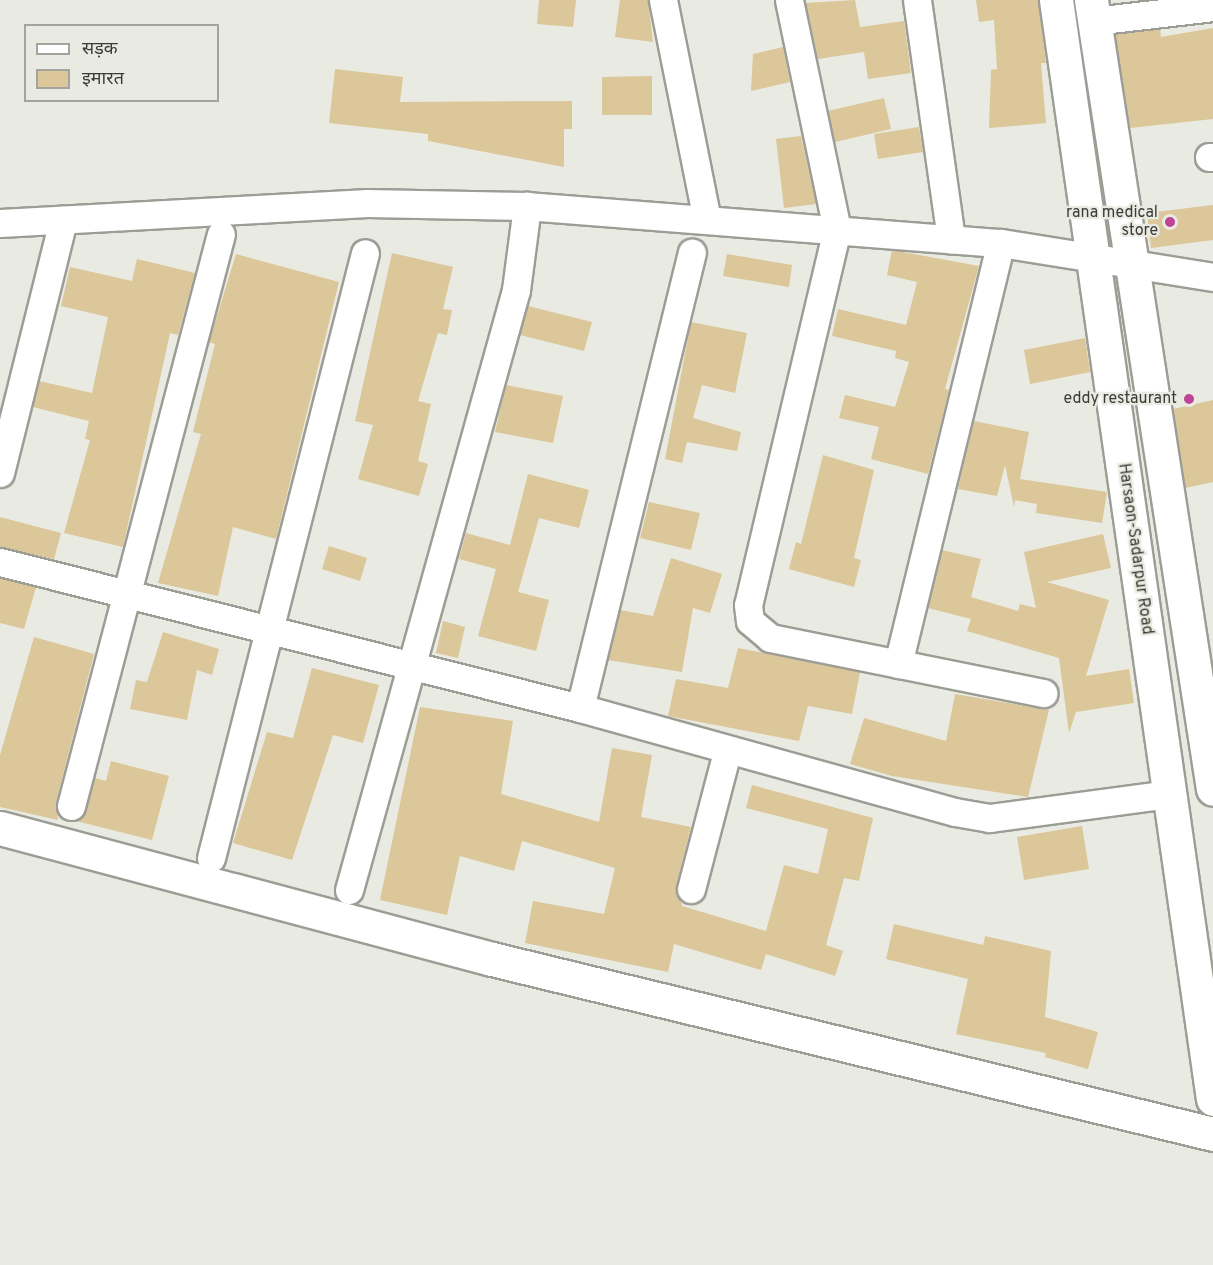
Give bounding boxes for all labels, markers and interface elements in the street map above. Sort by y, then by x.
legend [24,24,219,102]
text: सड़क [82,38,118,61]
text: इमारत [82,68,124,91]
place label: rana medical store [1066,203,1158,241]
marker: rana medical store [1163,215,1177,229]
place label: eddy restaurant [1064,389,1177,409]
marker: eddy restaurant [1182,392,1196,406]
street label: Harsaon-Sadarpur Road [1113,462,1157,636]

